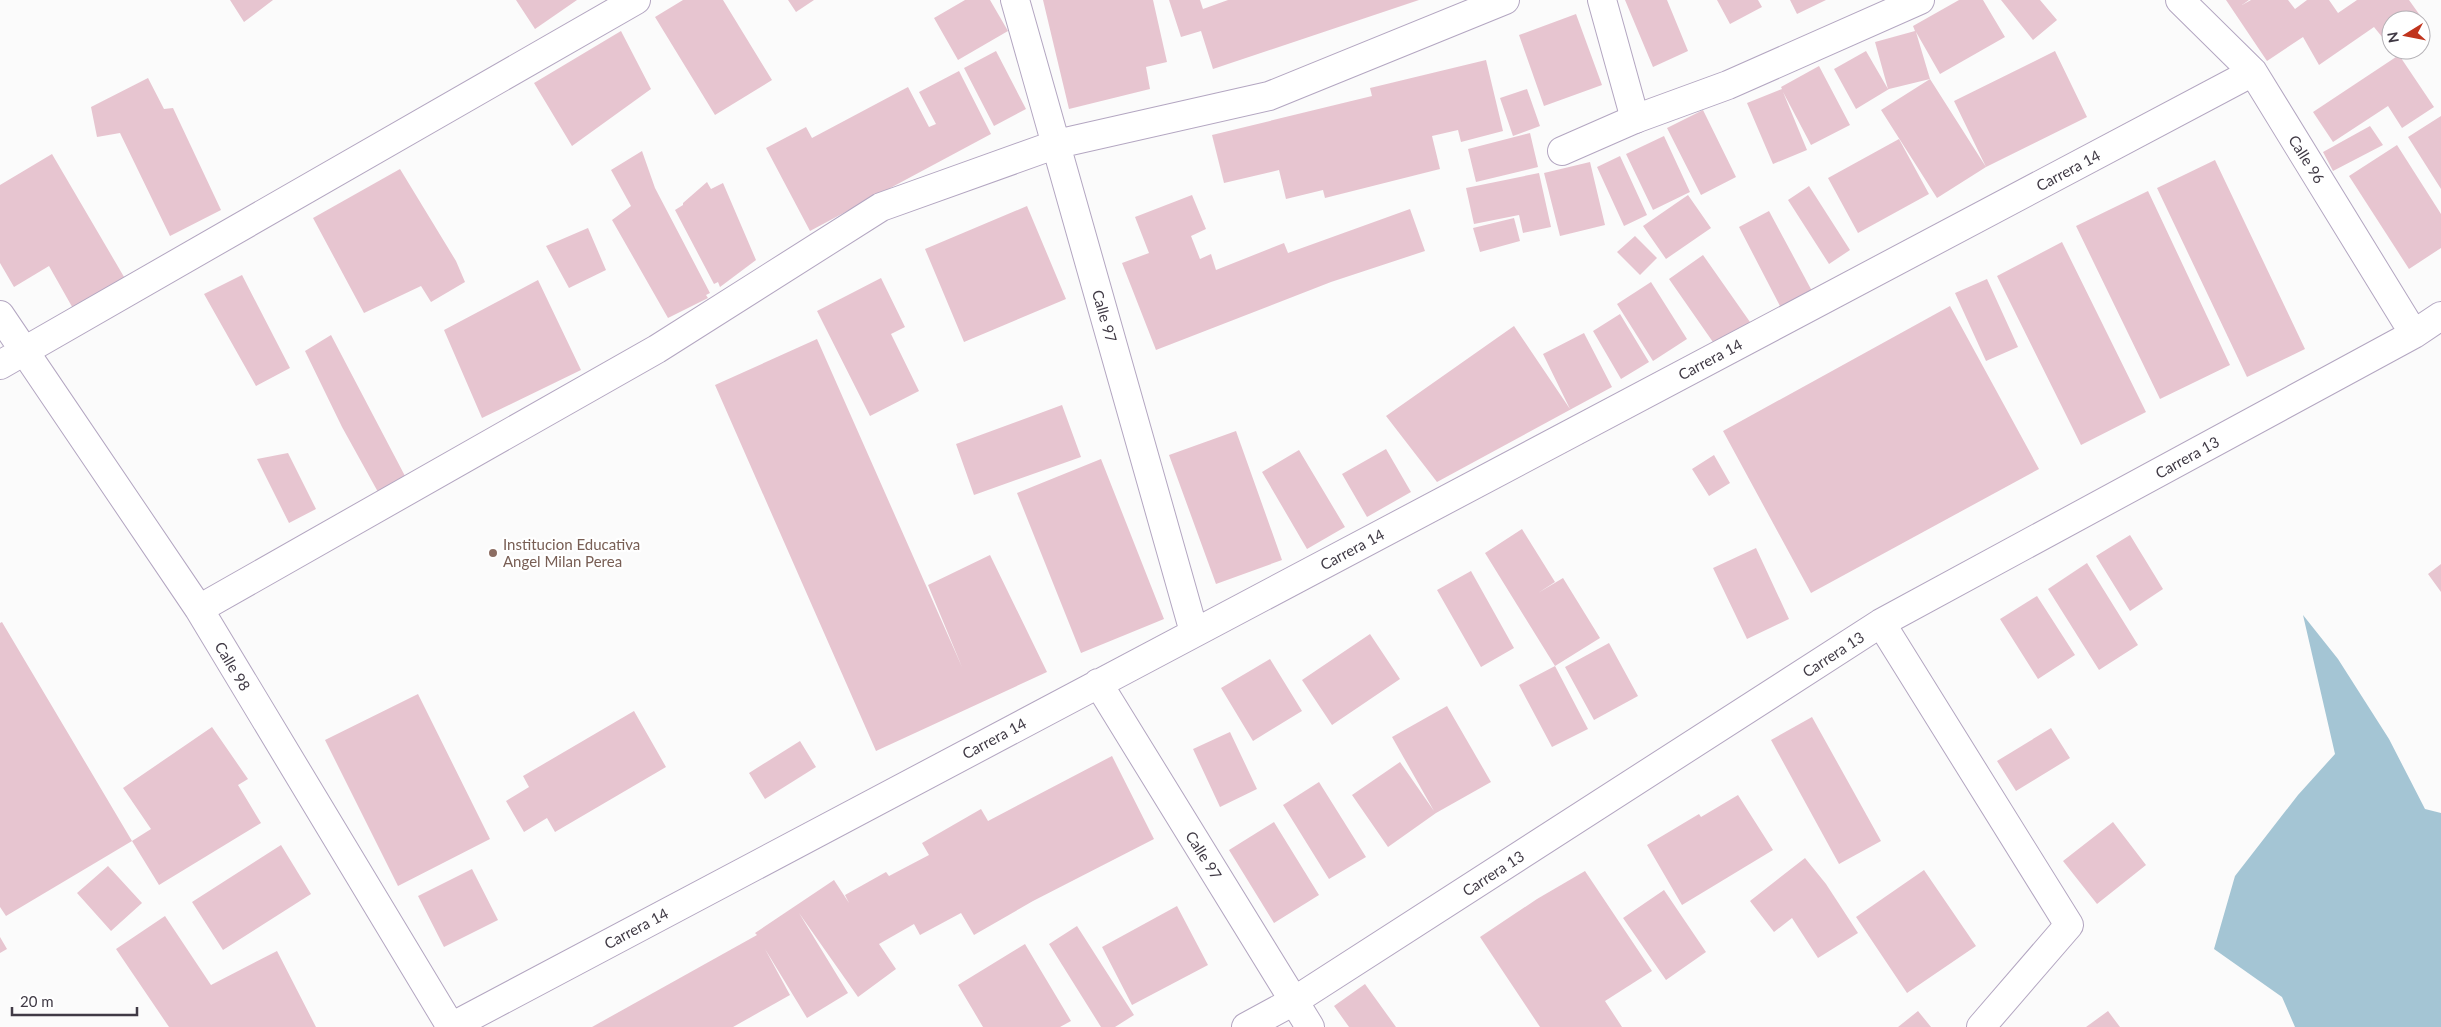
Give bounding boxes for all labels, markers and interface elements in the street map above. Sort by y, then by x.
north arrow [2381,10,2431,60]
text: N [2383,31,2402,44]
street label: Calle 96 [2285,131,2329,187]
street label: Carrera 14 [2033,145,2103,194]
street label: Calle 97 [1089,288,1121,345]
street label: Carrera 14 [1675,334,1745,383]
street label: Carrera 13 [2152,432,2222,482]
street label: Carrera 14 [1317,524,1387,573]
place label: Institucion Educativa Angel Milan Perea [503,535,640,570]
marker: Institucion Educativa Angel Milan Perea [487,547,499,559]
street label: Carrera 13 [1799,627,1867,681]
street label: Calle 98 [211,638,255,694]
street label: Carrera 14 [959,713,1029,762]
street label: Calle 97 [1182,827,1226,883]
street label: Carrera 13 [1459,846,1527,900]
street label: Carrera 14 [601,903,671,952]
scale bar [12,984,138,1016]
text: 20 m [20,992,54,1010]

